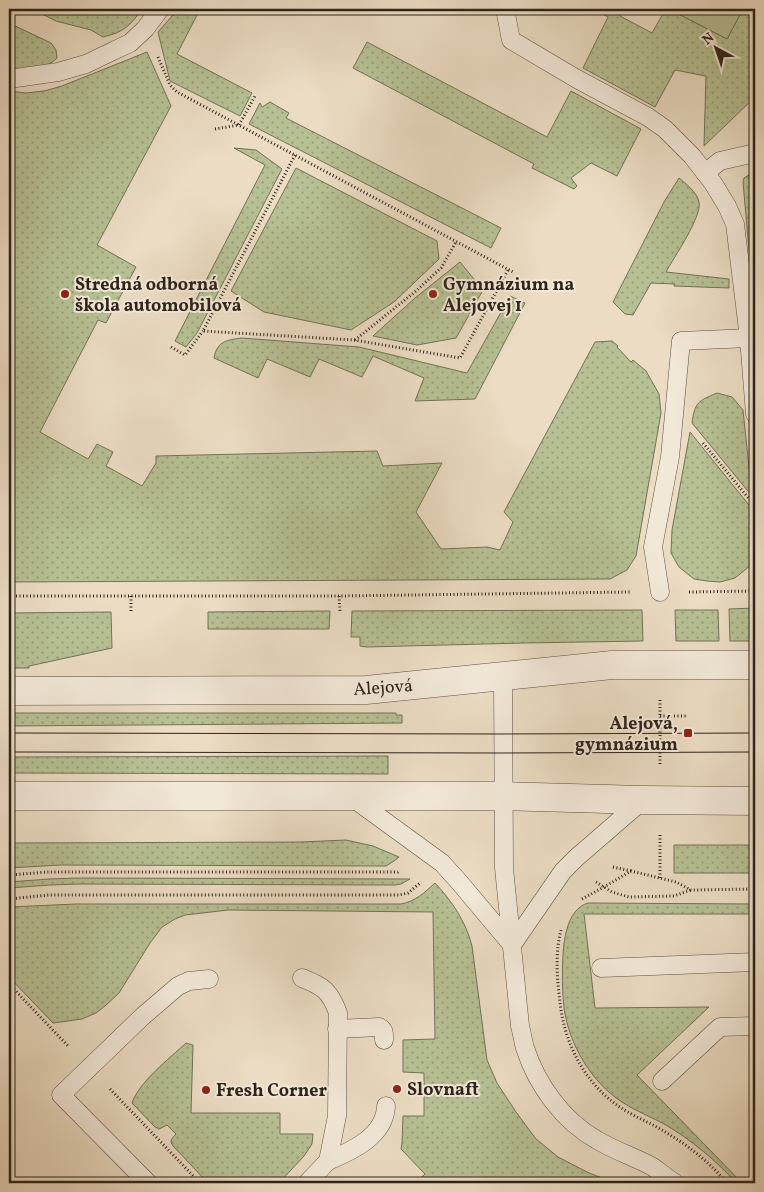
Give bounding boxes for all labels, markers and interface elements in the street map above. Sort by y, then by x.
north arrow [692,22,742,72]
text: N [699,29,719,50]
place label: Stredná odborná škola automobilová [75,273,242,319]
place label: Gymnázium na Alejovej 1 [443,273,574,319]
marker: Stredná odborná škola automobilová [59,288,71,300]
marker: Gymnázium na Alejovej 1 [427,288,439,300]
street label: Alejová [353,674,414,703]
place label: Alejová, gymnázium [575,712,678,758]
marker: Alejová, gymnázium [682,727,694,739]
place label: Slovnaft [407,1078,479,1103]
place label: Fresh Corner [216,1079,327,1104]
marker: Slovnaft [391,1083,403,1095]
marker: Fresh Corner [200,1084,212,1096]

